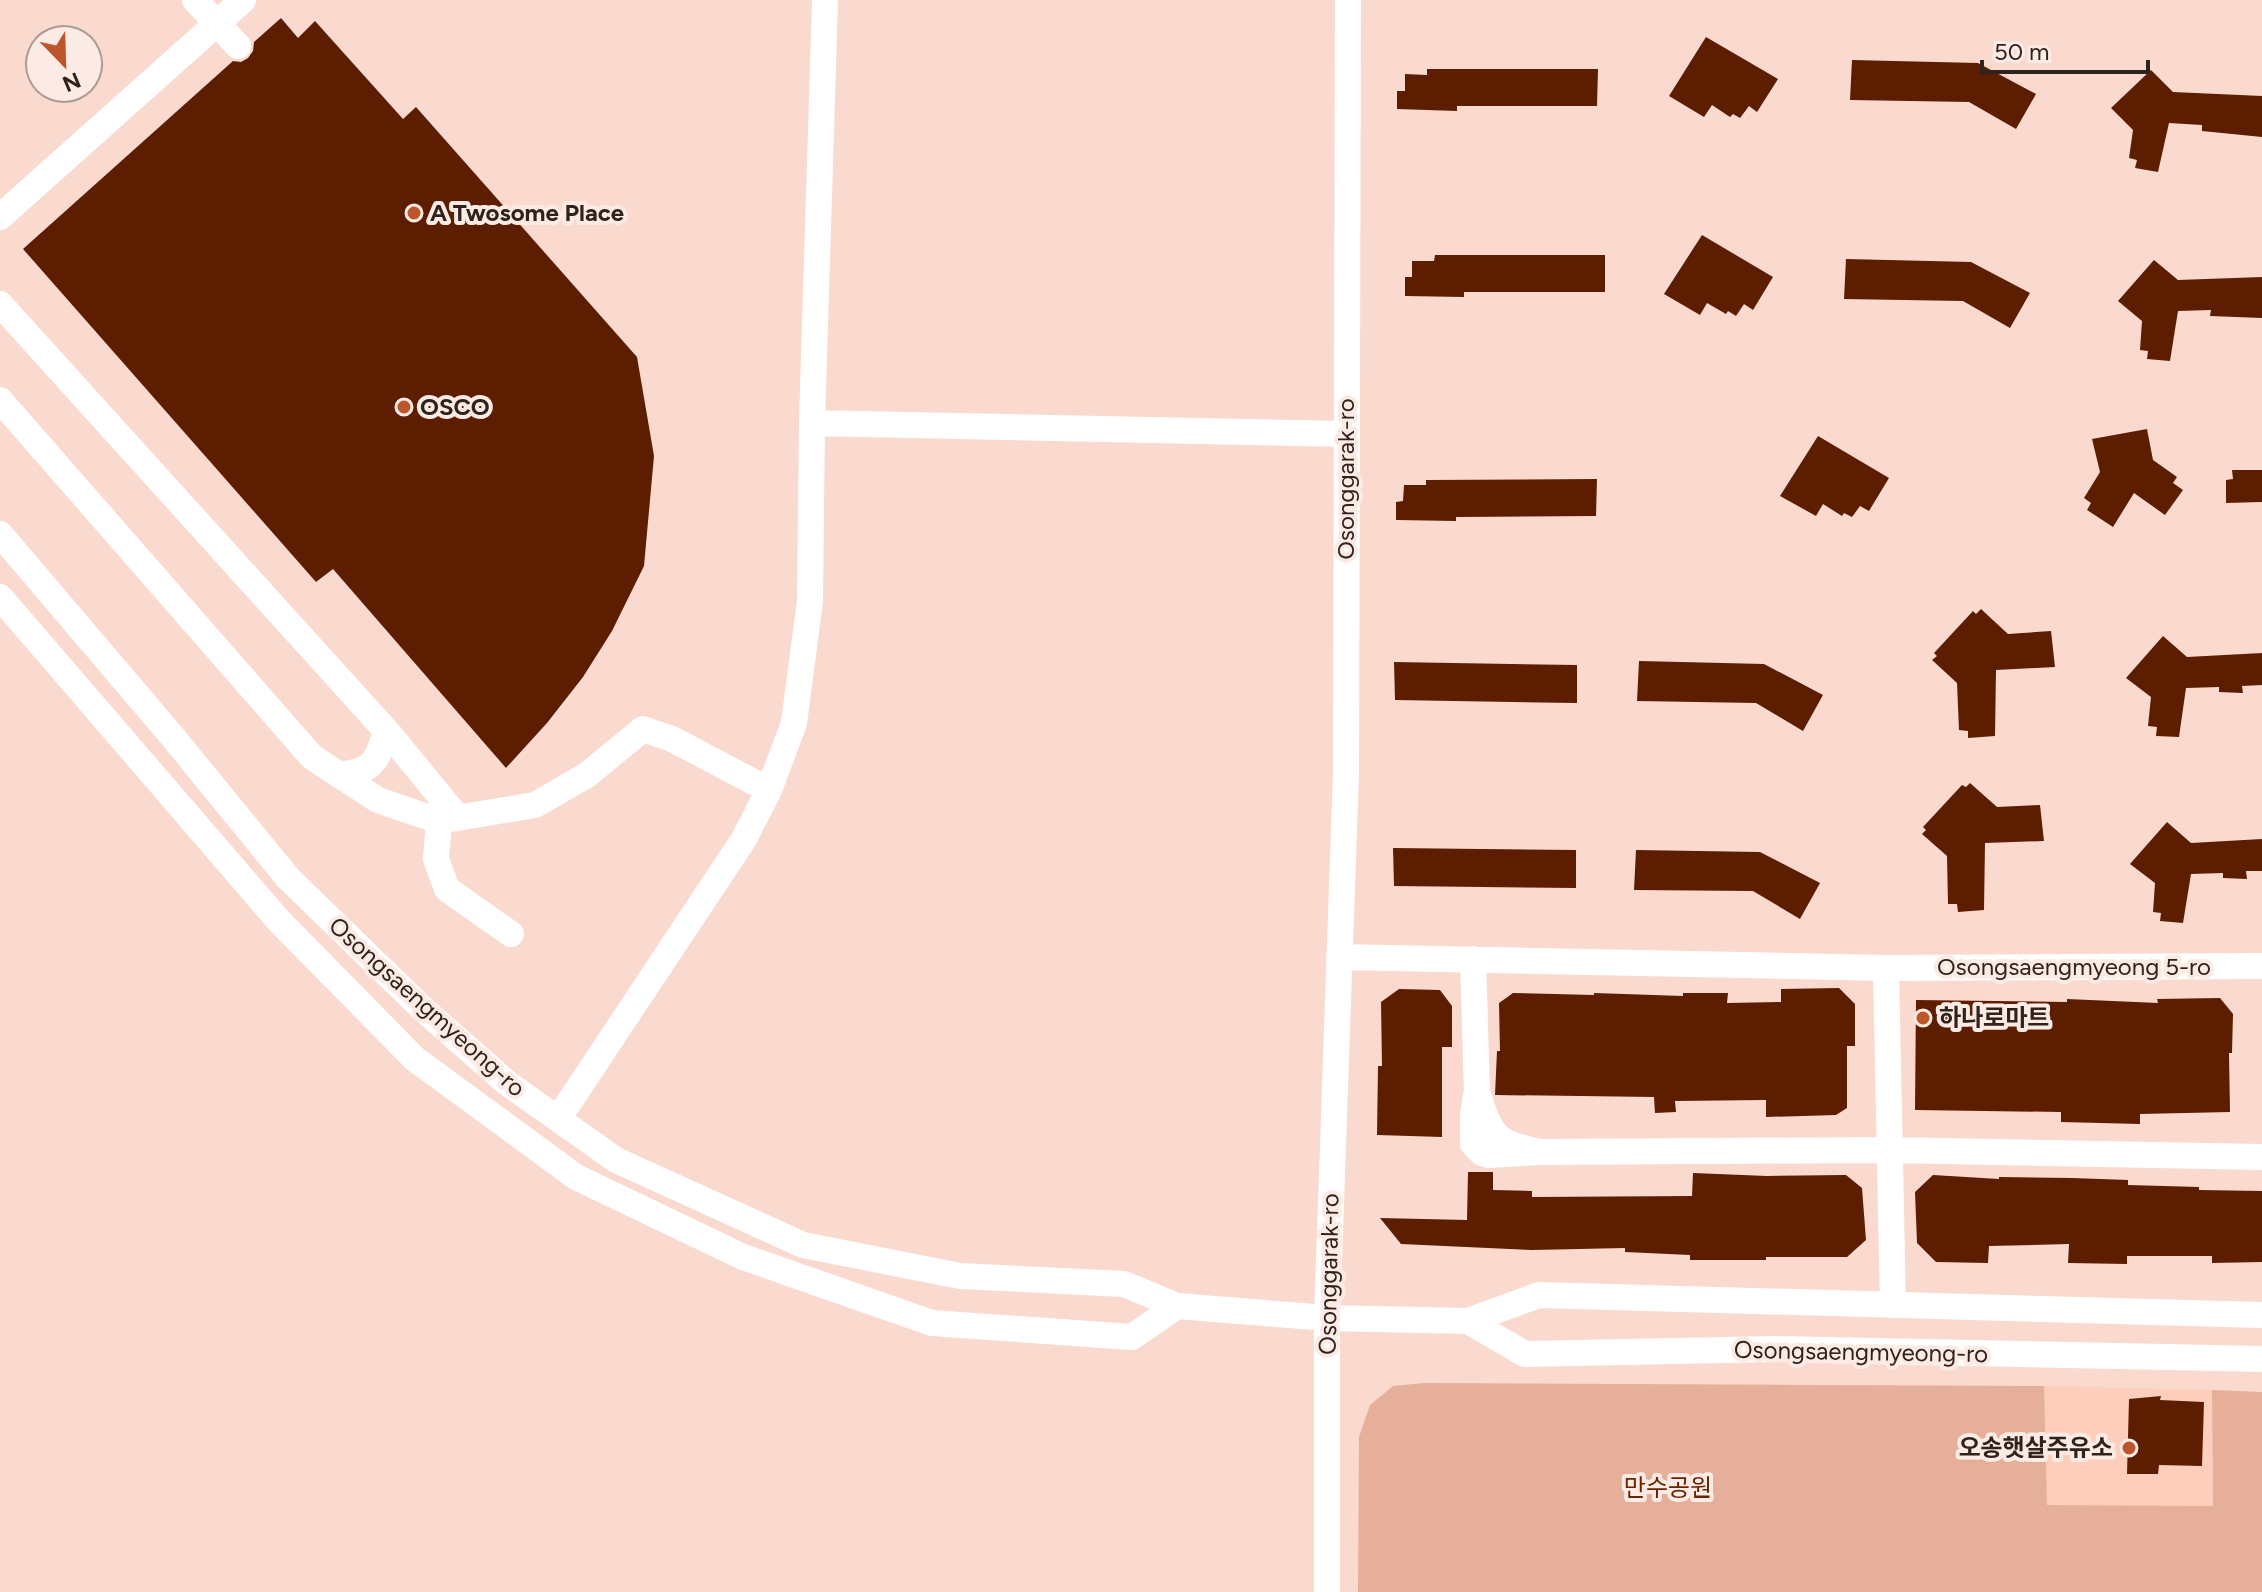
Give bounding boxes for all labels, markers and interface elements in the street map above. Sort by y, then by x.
north arrow [24,24,104,104]
scale bar [1982,24,2148,74]
text: 50 m [1994,37,2050,66]
text: N [59,66,85,98]
place label: A Twosome Place [430,198,624,227]
marker: A Twosome Place [405,204,423,222]
place label: OSCO [420,392,490,421]
marker: OSCO [395,398,413,416]
street label: Osonggarak-ro [1331,398,1360,560]
street label: Osongsaengmyeong-ro [323,911,532,1103]
street label: Osongsaengmyeong 5-ro [1937,952,2211,981]
place label: 하나로마트 [1939,1003,2049,1032]
marker: 하나로마트 [1914,1009,1932,1027]
street label: Osonggarak-ro [1313,1193,1344,1355]
street label: Osongsaengmyeong-ro [1734,1335,1988,1368]
place label: 오송햇살주유소 [1958,1433,2113,1462]
marker: 오송햇살주유소 [2120,1439,2138,1457]
park label: 만수공원 [1624,1473,1712,1502]

